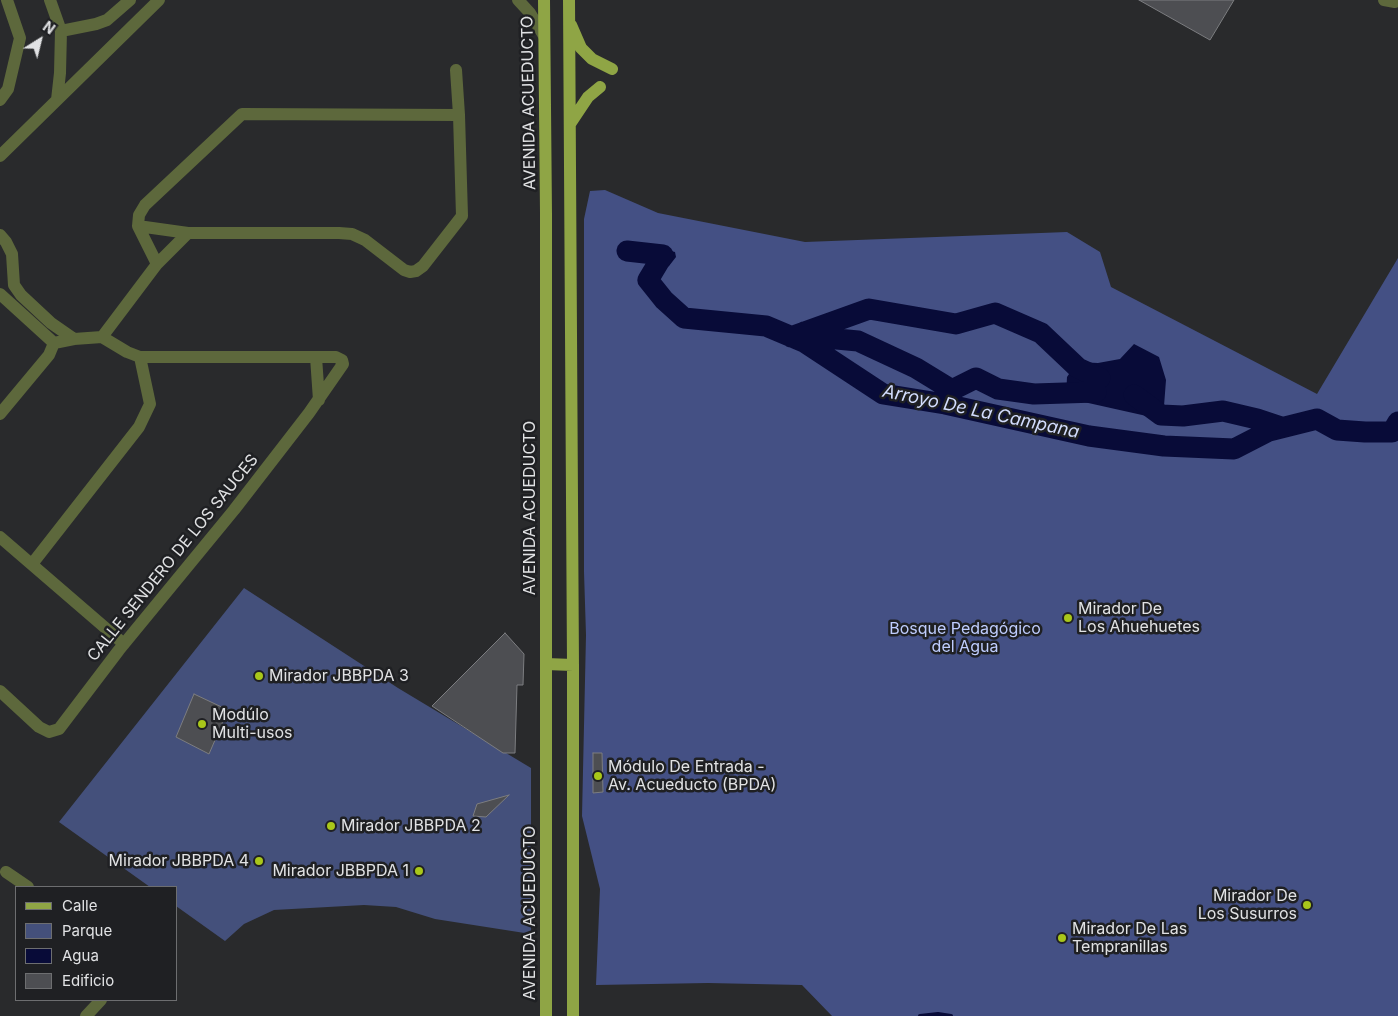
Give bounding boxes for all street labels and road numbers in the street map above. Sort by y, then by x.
street label: AVENIDA ACUEDUCTO [518,16,540,190]
street label: AVENIDA ACUEDUCTO [520,421,540,595]
street label: CALLE SENDERO DE LOS SAUCES [84,451,262,665]
street label: AVENIDA ACUEDUCTO [520,826,540,1000]

